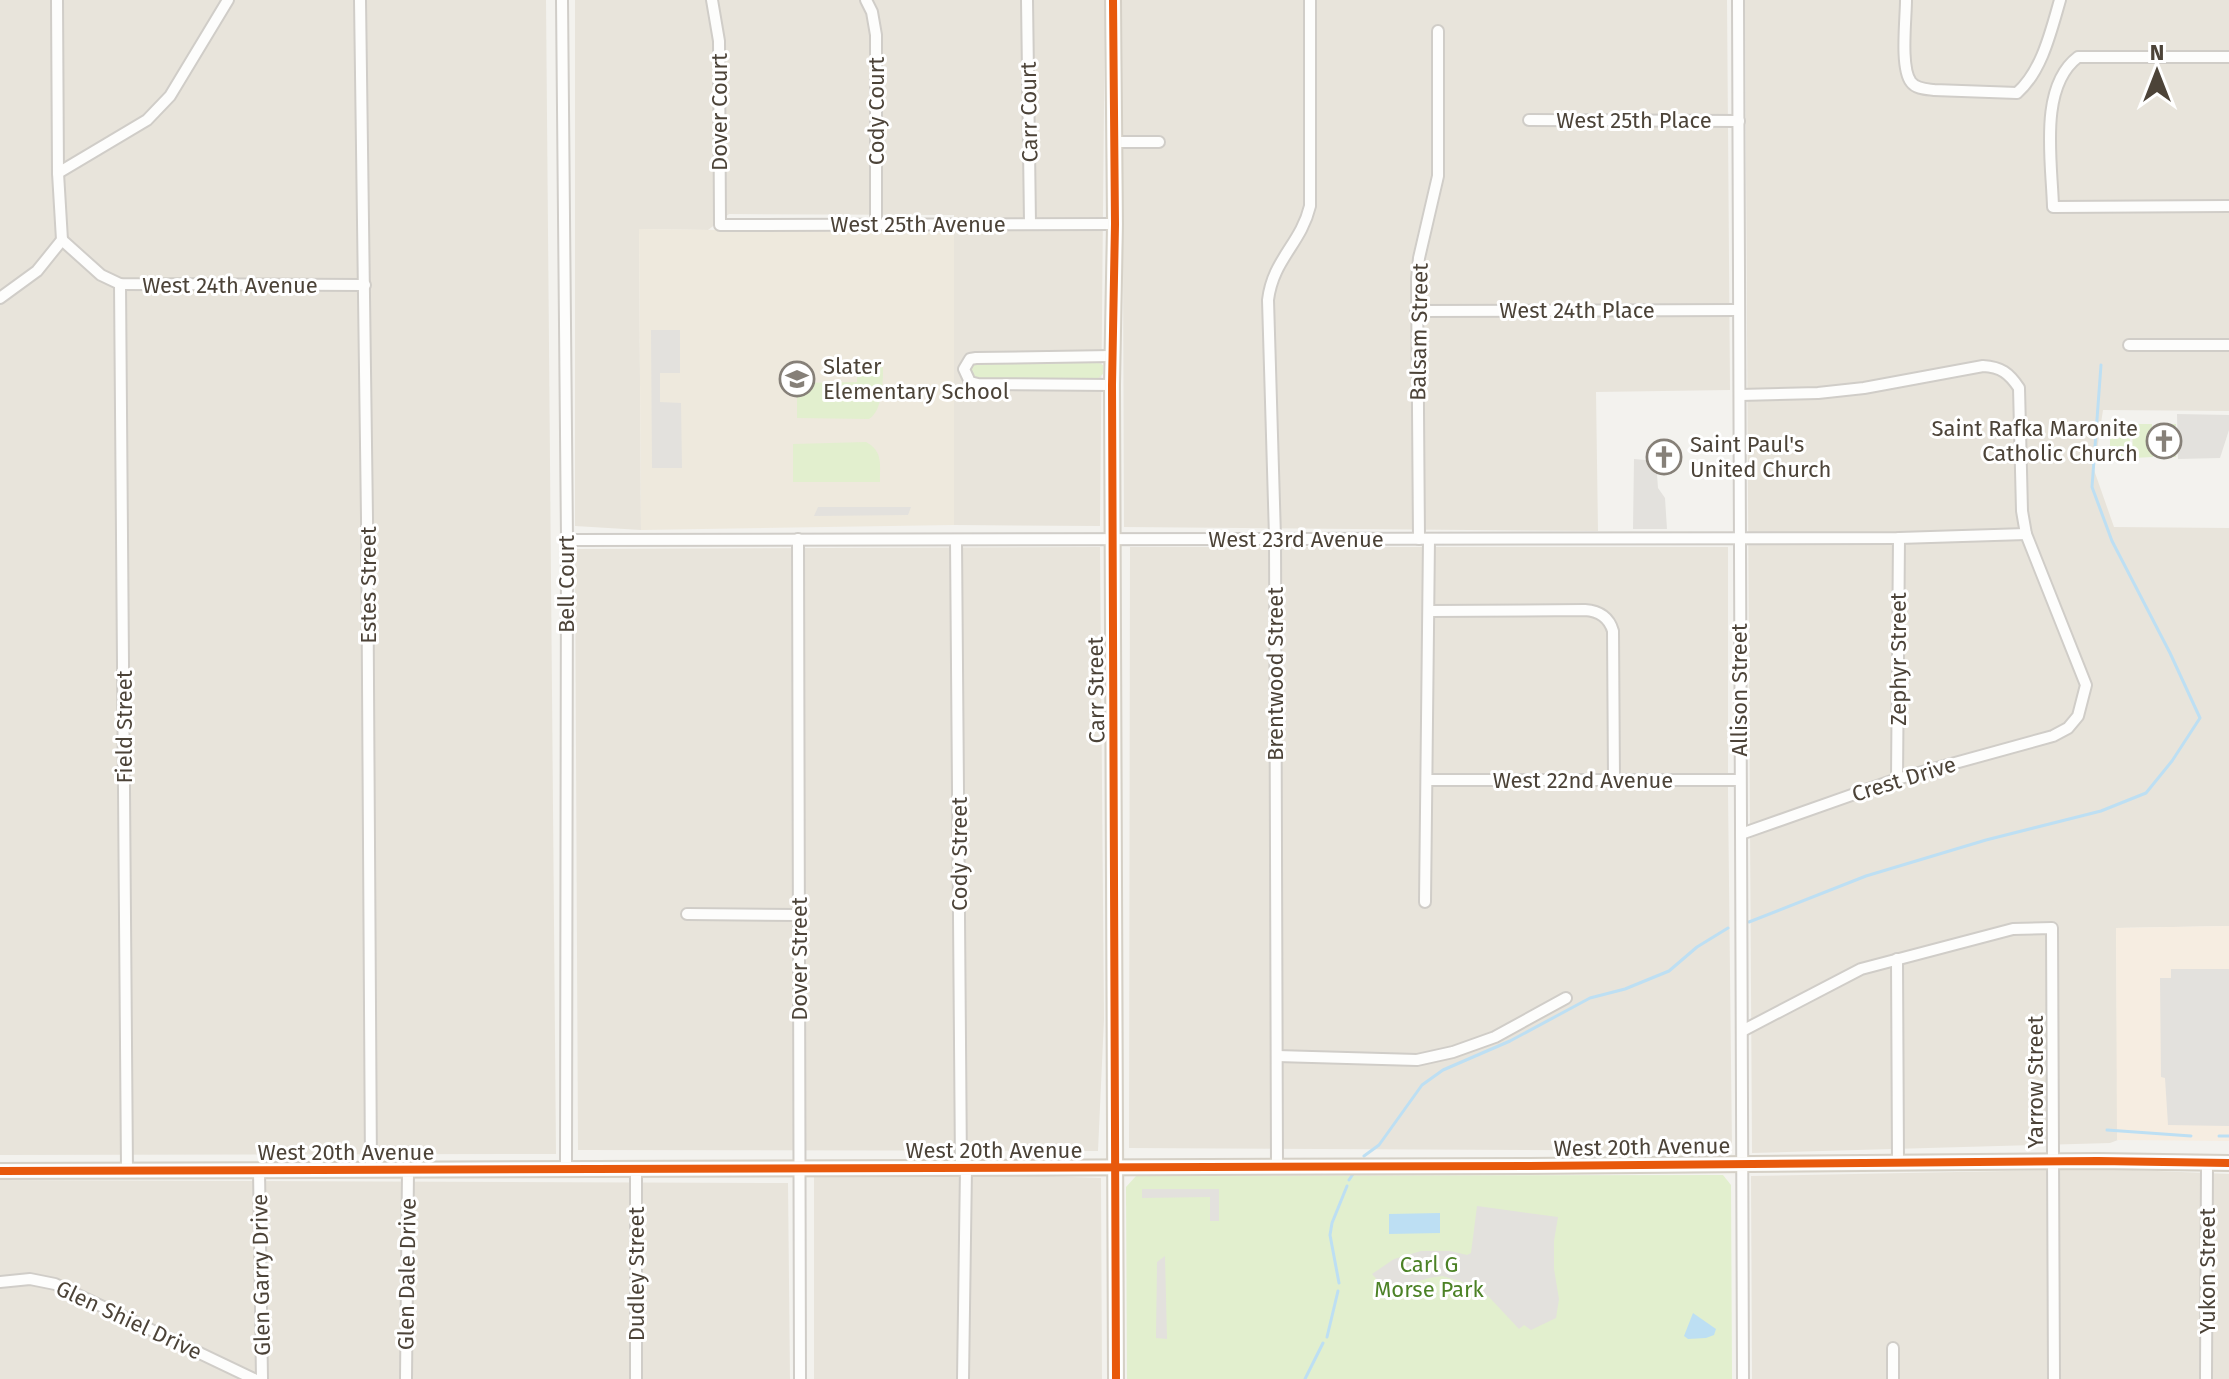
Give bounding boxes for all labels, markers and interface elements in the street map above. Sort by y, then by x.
north arrow [2117,32,2197,112]
text: N [2150,39,2164,66]
street label: Dover Court [706,53,733,171]
street label: Cody Court [863,57,890,165]
street label: Carr Court [1015,61,1043,163]
street label: West 25th Place [1556,107,1712,134]
street label: West 25th Avenue [830,211,1006,238]
street label: Balsam Street [1404,263,1434,401]
street label: West 24th Avenue [142,272,318,299]
street label: West 24th Place [1499,297,1655,324]
place label: Slater Elementary School [823,353,1009,405]
school or university icon: Slater Elementary School [778,360,816,398]
place label: Saint Rafka Maronite Catholic Church [1932,415,2138,467]
church icon: Saint Rafka Maronite Catholic Church [2145,422,2183,460]
place label: Saint Paul's United Church [1690,431,1831,483]
church icon: Saint Paul's United Church [1645,438,1683,476]
street label: Estes Street [355,526,382,644]
street label: West 23rd Avenue [1208,526,1384,553]
street label: Bell Court [553,535,580,633]
street label: Brentwood Street [1262,587,1289,761]
street label: Zephyr Street [1885,592,1912,726]
street label: Allison Street [1726,623,1753,757]
street label: Carr Street [1082,636,1110,744]
street label: Field Street [111,670,138,784]
street label: Crest Drive [1849,750,1959,808]
street label: West 22nd Avenue [1493,767,1673,794]
street label: Cody Street [946,797,973,911]
street label: Dover Street [786,897,813,1021]
street label: Yarrow Street [2022,1016,2049,1148]
street label: West 20th Avenue [1553,1132,1731,1162]
street label: West 20th Avenue [906,1137,1082,1164]
street label: West 20th Avenue [258,1139,434,1166]
street label: Glen Garry Drive [246,1194,276,1356]
street label: Glen Dale Drive [392,1198,422,1350]
street label: Dudley Street [623,1207,650,1341]
street label: Yukon Street [2194,1208,2221,1334]
park label: Carl G Morse Park [1374,1251,1484,1303]
street label: Glen Shiel Drive [52,1274,206,1366]

